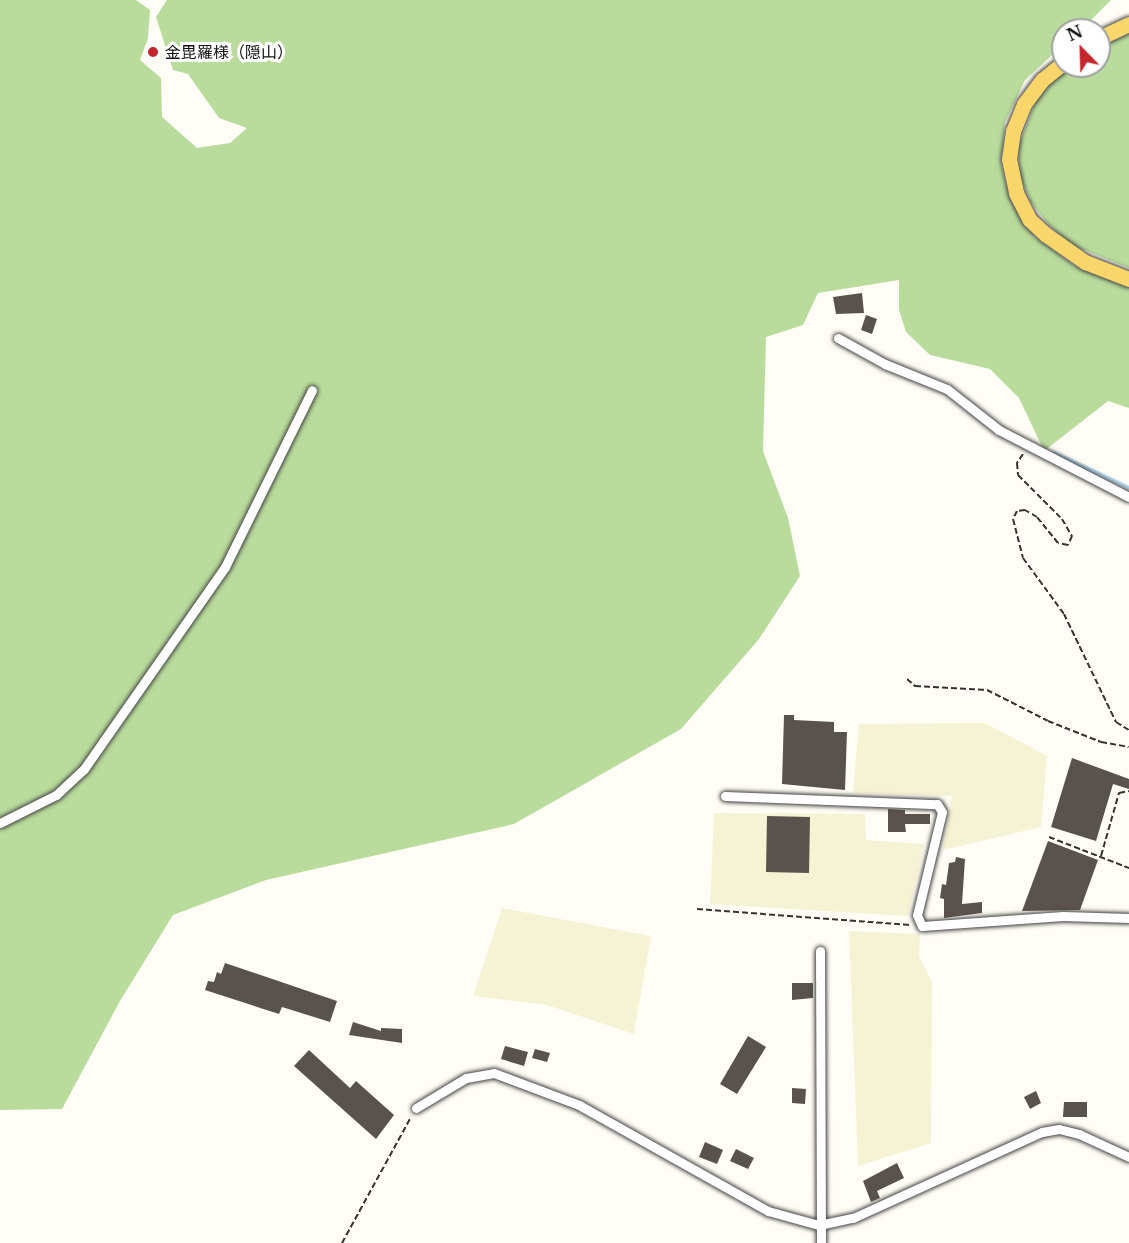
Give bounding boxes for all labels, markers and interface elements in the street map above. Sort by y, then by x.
north arrow [1051,18,1111,78]
text: N [1064,21,1086,45]
place label: 金毘羅様（隠山） [165,42,293,62]
marker: 金毘羅様（隠山） [146,45,160,59]

